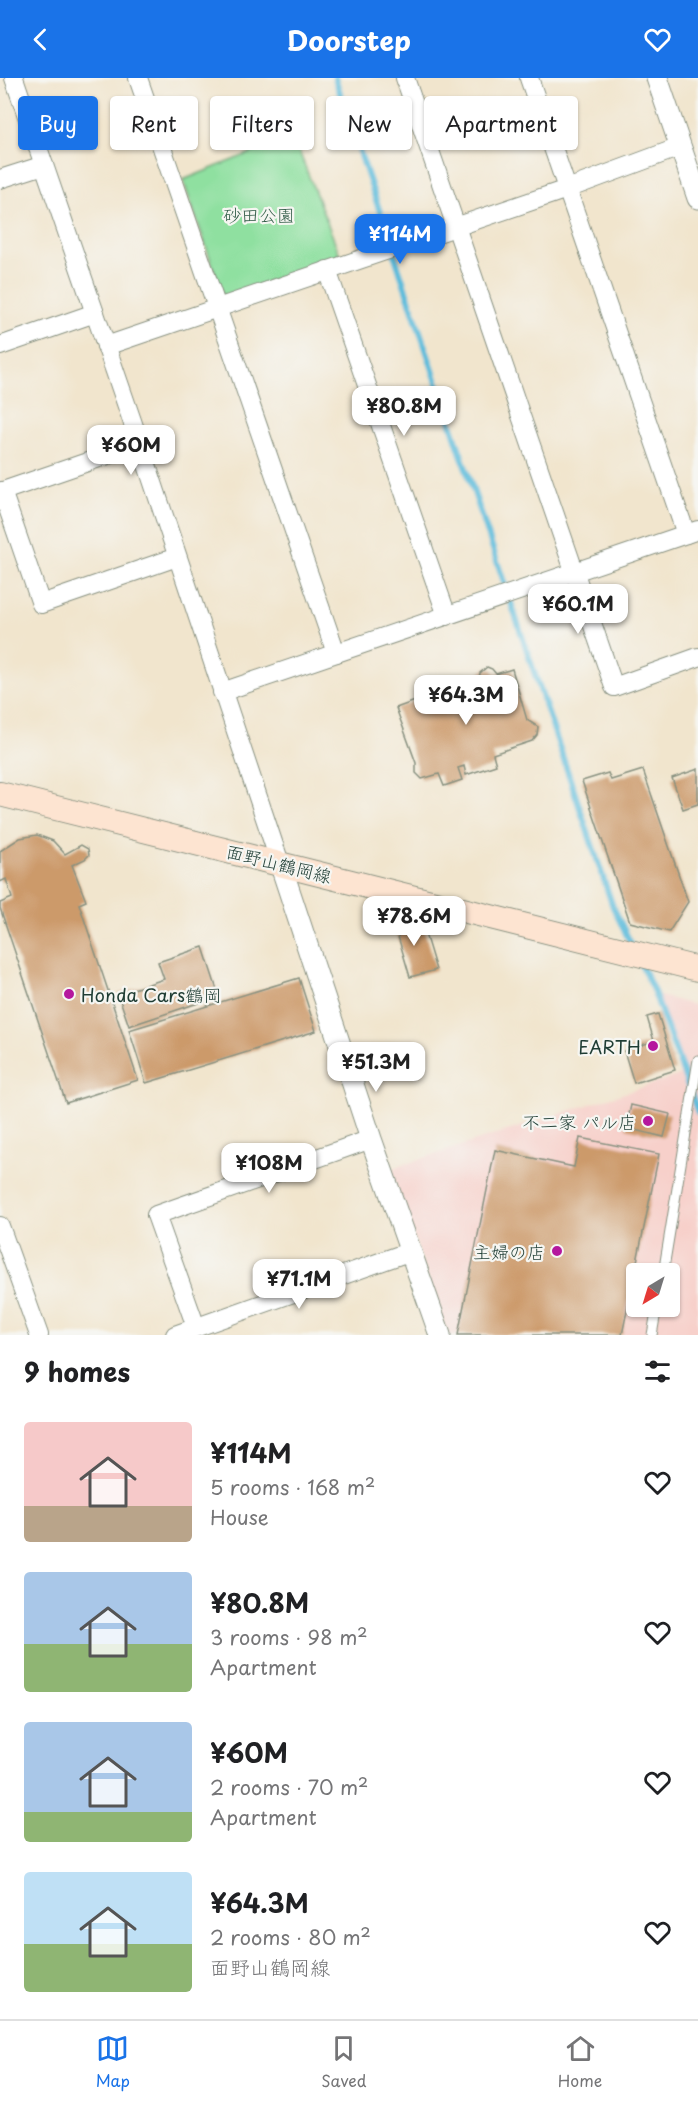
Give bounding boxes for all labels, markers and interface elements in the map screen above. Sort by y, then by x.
text: Doorstep [287,19,411,60]
icon: back [24,23,57,56]
icon: heart [641,23,674,56]
chip: Buy [18,96,98,150]
chip: Rent [110,96,198,150]
chip: Filters [210,96,314,150]
chip: New [326,96,412,150]
chip: Apartment [424,96,578,150]
park label: 砂田公園 [223,201,295,228]
pin: ¥114M [358,214,442,265]
text: ¥114M [369,218,431,248]
pin: ¥80.8M [355,386,453,437]
text: ¥80.8M [366,390,442,420]
pin: ¥60M [95,425,167,476]
text: ¥60M [101,429,161,459]
pin: ¥60.1M [529,584,627,635]
text: ¥60.1M [542,588,614,618]
pin: ¥64.3M [417,675,515,726]
text: ¥64.3M [428,679,504,709]
street label: 面野山鶴岡線 [223,837,335,889]
pin: ¥78.6M [365,896,463,947]
text: ¥78.6M [377,900,451,930]
place label: Honda Cars鶴岡 [81,981,221,1008]
marker: Honda Cars鶴岡 [62,987,76,1001]
place label: EARTH [578,1033,641,1060]
marker: EARTH [646,1039,660,1053]
pin: ¥51.3M [327,1042,425,1093]
text: ¥51.3M [341,1046,411,1076]
place label: 不二家 パル店 [522,1108,636,1135]
marker: 不二家 パル店 [641,1114,655,1128]
pin: ¥108M [227,1143,311,1194]
text: ¥108M [235,1147,303,1177]
place label: 主婦の店 [473,1238,545,1265]
marker: 主婦の店 [550,1244,564,1258]
pin: ¥71.1M [250,1259,348,1310]
text: ¥71.1M [267,1263,331,1293]
north arrow [626,1263,680,1317]
map controls [626,1263,680,1317]
text: 9 homes [24,1352,130,1391]
icon: filters [641,1355,674,1388]
text: ¥114M [210,1433,292,1472]
icon: home [72,1446,144,1518]
icon: heart [641,1466,674,1499]
text: 5 rooms · 168 m² [210,1472,375,1502]
text: House [210,1502,269,1532]
text: ¥80.8M [210,1583,309,1622]
icon: home [72,1596,144,1668]
icon: heart [641,1616,674,1649]
text: 3 rooms · 98 m² [210,1622,368,1652]
text: Apartment [210,1652,317,1682]
text: ¥60M [210,1733,288,1772]
icon: home [72,1746,144,1818]
icon: heart [641,1766,674,1799]
text: 2 rooms · 70 m² [210,1772,368,1802]
text: Apartment [210,1802,317,1832]
text: ¥64.3M [210,1883,309,1922]
icon: home [72,1896,144,1968]
icon: heart [641,1916,674,1949]
text: 2 rooms · 80 m² [210,1922,371,1952]
text: 面野山鶴岡線 [210,1952,330,1982]
tab: Map [96,2032,130,2092]
tab: Saved [321,2032,367,2092]
tab: Home [558,2032,602,2092]

